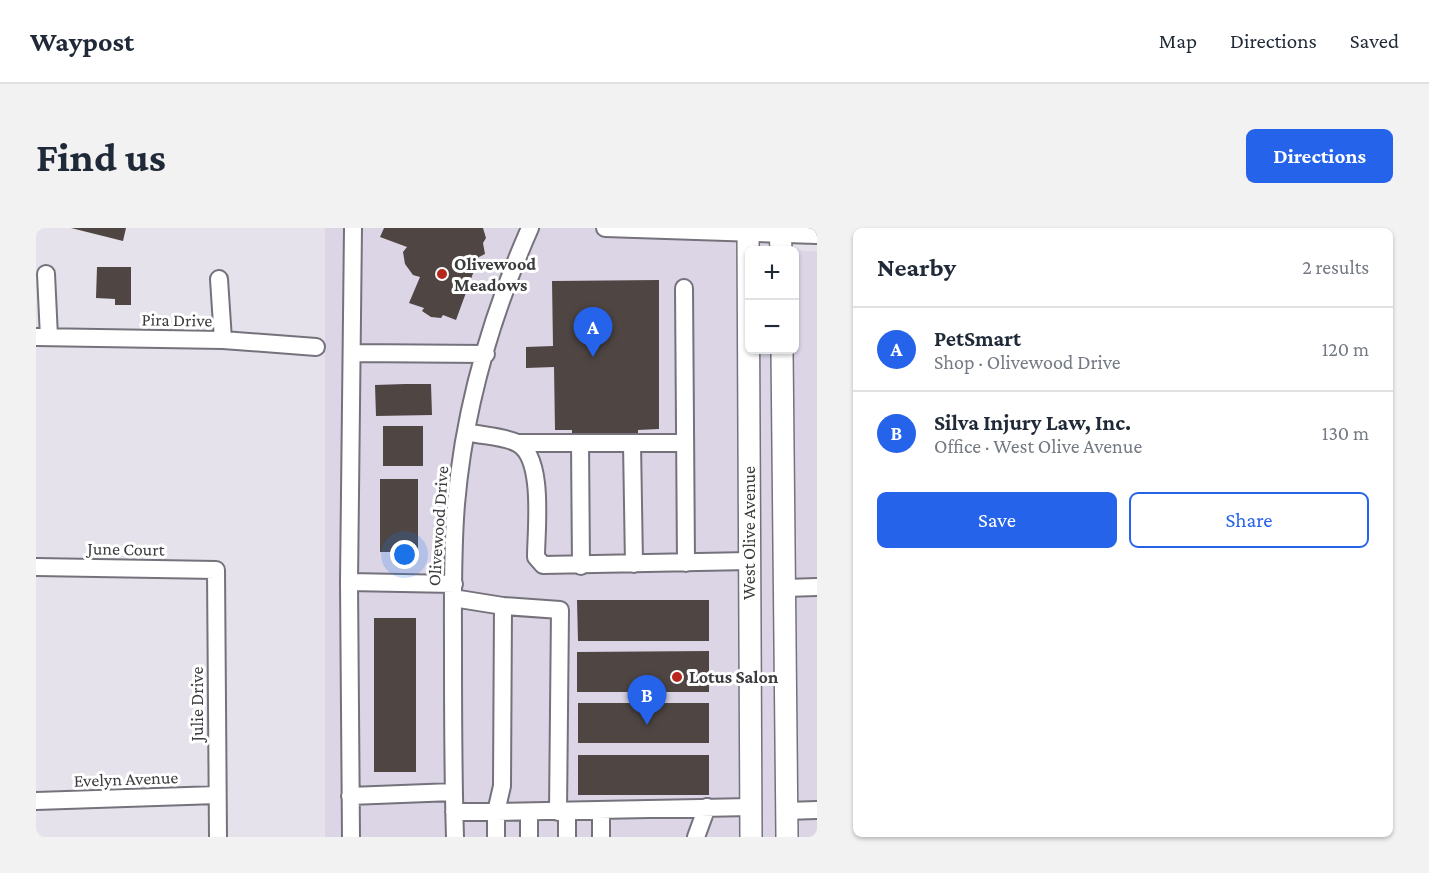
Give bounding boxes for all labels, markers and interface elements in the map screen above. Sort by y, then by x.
text: Waypost [30,26,134,57]
text: Map [1159,29,1197,53]
text: Directions [1230,29,1317,53]
text: Saved [1350,29,1399,53]
button: Directions [1246,129,1393,183]
text: Find us [36,133,166,180]
map controls [745,246,799,354]
button: + [745,246,799,300]
text: Nearby [877,253,956,282]
place label: Olivewood Meadows [454,254,536,295]
text: 2 results [1302,256,1369,278]
marker: Olivewood Meadows [435,267,449,281]
button: − [745,300,799,354]
pin: A [574,308,612,357]
street label: Pira Drive [142,309,213,331]
text: PetSmart [934,326,1021,351]
text: A [891,338,902,360]
text: 120 m [1322,338,1369,360]
text: Shop · Olivewood Drive [934,351,1121,373]
text: Silva Injury Law, Inc. [934,410,1131,435]
text: B [891,422,902,444]
text: 130 m [1322,422,1369,444]
text: Office · West Olive Avenue [934,435,1142,457]
street label: Olivewood Drive [424,465,452,587]
street label: West Olive Avenue [739,466,759,600]
button: Save [877,492,1117,548]
button: Share [1129,492,1369,548]
street label: June Court [85,538,166,560]
your location [390,540,419,569]
street label: Julie Drive [187,667,207,743]
place label: Lotus Salon [689,667,779,687]
marker: Lotus Salon [670,670,684,684]
pin: B [628,676,666,725]
street label: Evelyn Avenue [73,767,179,791]

